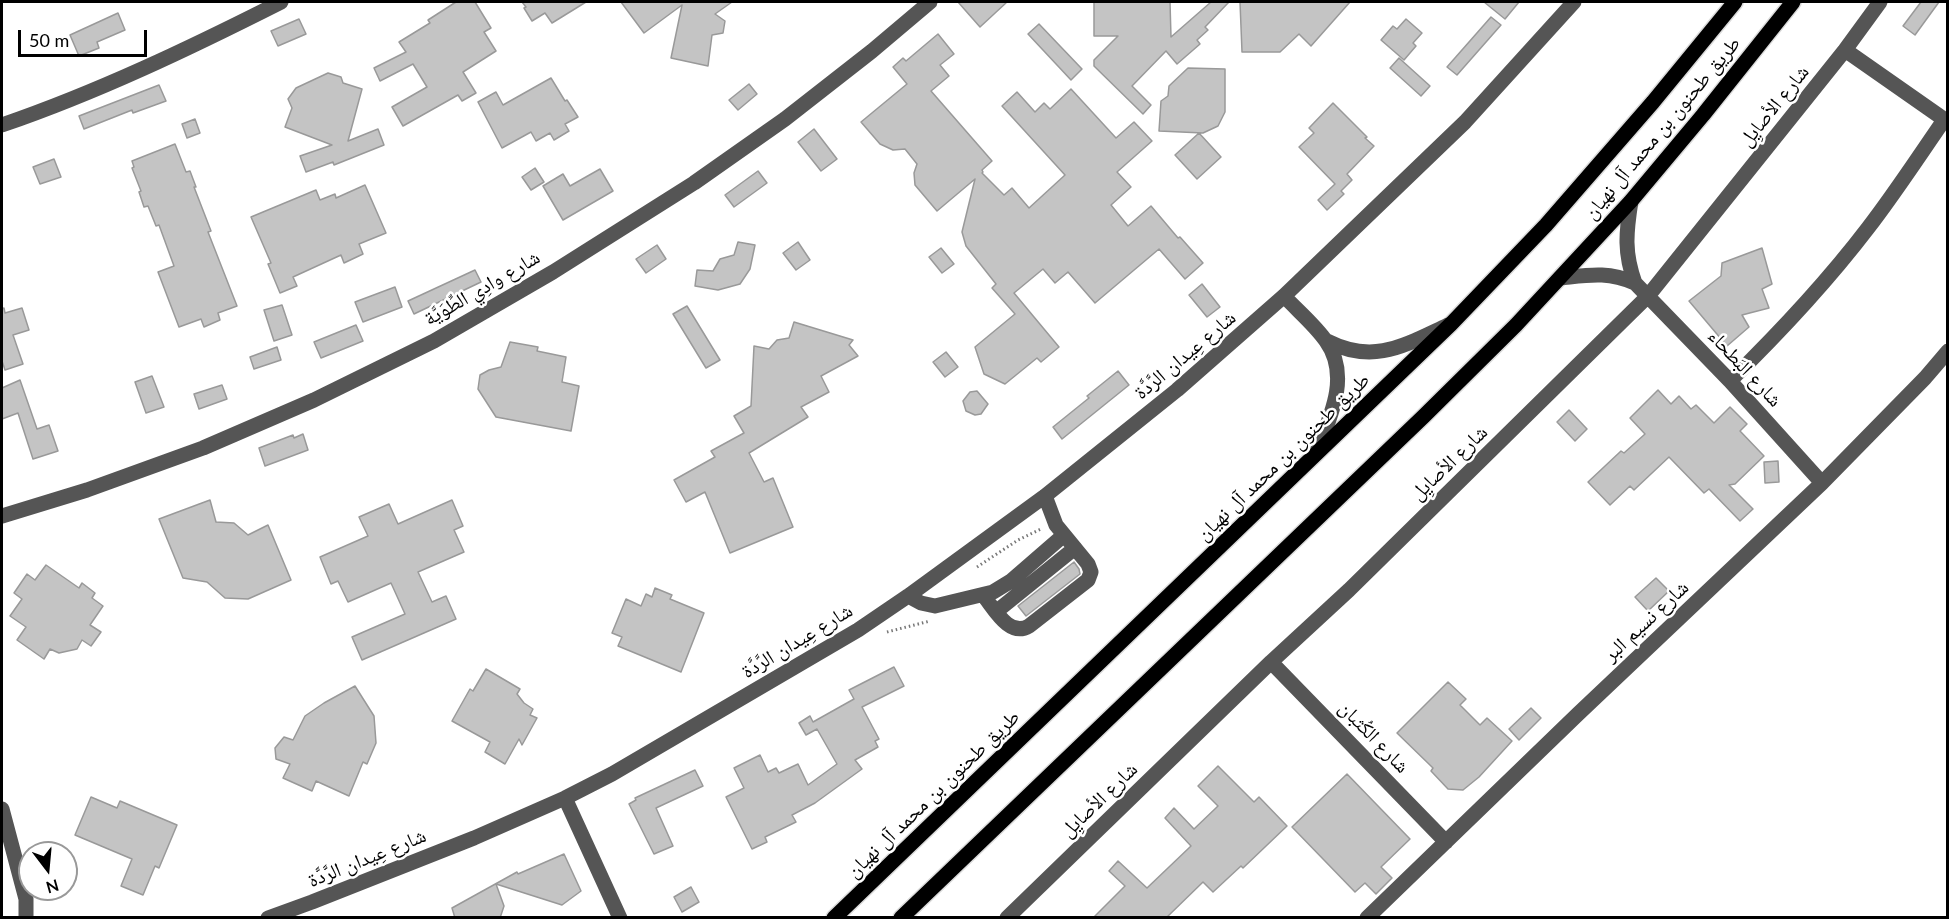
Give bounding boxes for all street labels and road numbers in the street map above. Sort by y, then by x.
street label: طريق طحنون بن محمد آل نهيان [1579,32,1745,224]
street label: شارع الأصايِل [1734,60,1814,152]
street label: شارع وادِي الطِّوَيَّة [420,245,544,331]
street label: شارع عِيدان الرَّدَّة [1129,306,1241,404]
street label: شارع البَطحاء [1703,324,1787,412]
street label: طريق طحنون بن محمد آل نهيان [1192,368,1374,546]
street label: شارع الأصايِل [1406,420,1492,506]
street label: شارع نسيم البر [1598,575,1694,667]
street label: شارع عِيدان الرَّدَّة [737,599,857,683]
street label: شارع الكُثبان [1334,696,1414,778]
street label: طريق طحنون بن محمد آل نهيان [842,705,1024,883]
street label: شارع الأصايِل [1056,757,1142,843]
street label: شارع عِيدان الرَّدَّة [305,823,429,893]

